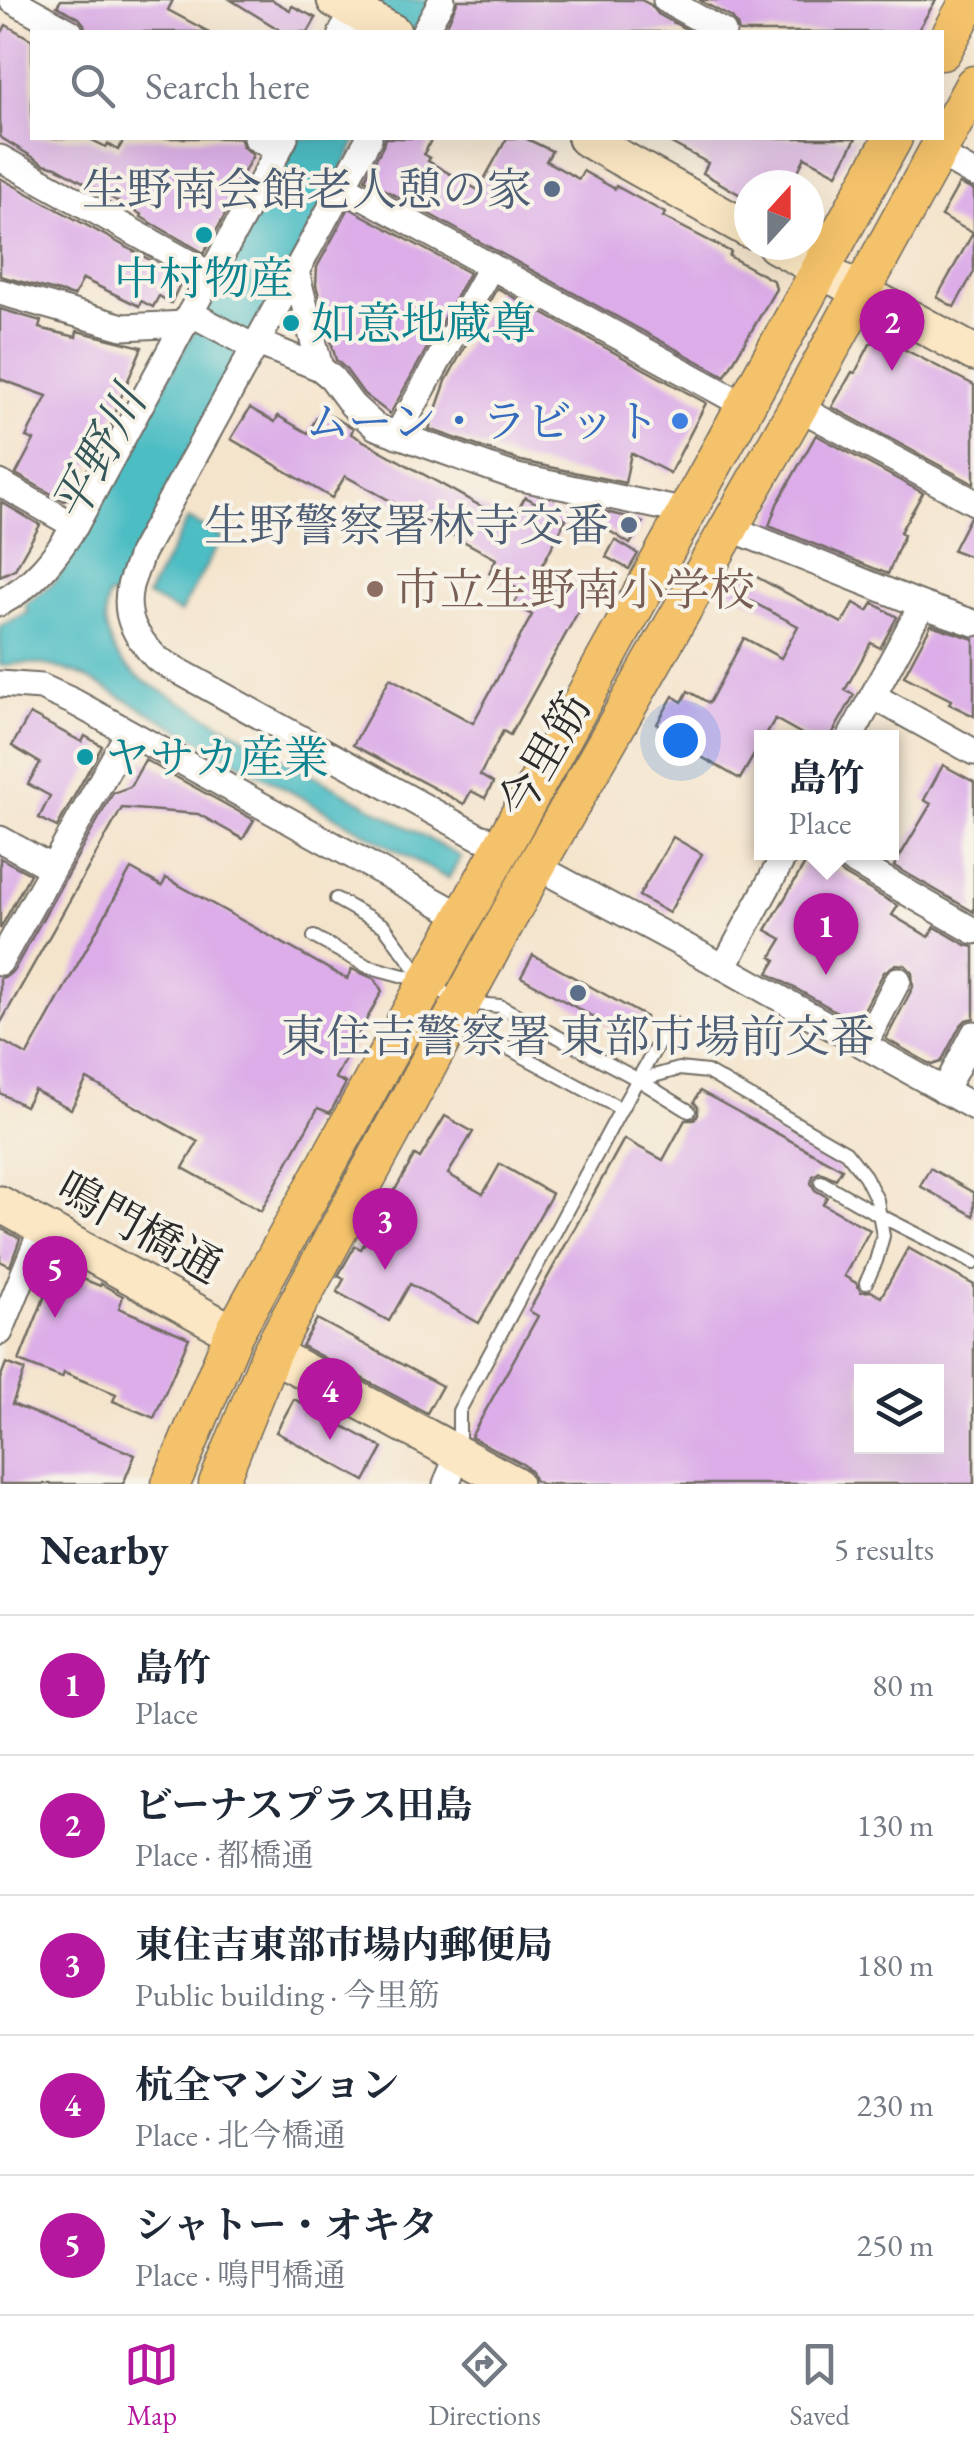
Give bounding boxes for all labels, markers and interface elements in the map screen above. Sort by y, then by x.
search box [30,30,944,140]
icon: search [65,58,120,113]
text: Search here [145,61,310,110]
place label: 生野南会館老人憩の家 [82,160,532,218]
north arrow [734,170,824,260]
marker: 生野南会館老人憩の家 [541,178,563,200]
marker: 中村物産 [193,224,215,246]
place label: 中村物産 [114,249,294,307]
pin: 2 [860,288,924,371]
place label: 如意地蔵尊 [311,294,536,352]
marker: 如意地蔵尊 [280,312,302,334]
water label: 平野川 [37,371,162,532]
place label: ムーン・ラビット [305,392,660,450]
marker: ムーン・ラビット [669,410,691,432]
place label: 生野警察署林寺交番 [204,496,609,554]
marker: 生野警察署林寺交番 [618,514,640,536]
place label: 市立生野南小学校 [395,560,755,618]
marker: 市立生野南小学校 [364,578,386,600]
street label: 今里筋 [485,682,603,828]
your location [655,715,706,766]
place label: ヤサカ産業 [105,728,329,786]
popup [754,730,899,860]
marker: ヤサカ産業 [74,746,96,768]
text: 島竹 [788,753,865,802]
text: Place [788,802,851,844]
pin: 1 [794,892,858,975]
marker: 東住吉警察署 東部市場前交番 [567,982,589,1004]
place label: 東住吉警察署 東部市場前交番 [281,1007,875,1065]
street label: 鳴門橋通 [47,1158,233,1296]
pin: 3 [352,1188,418,1270]
pin: 5 [22,1236,88,1318]
pin: 4 [298,1358,362,1440]
map controls [854,1364,944,1454]
button: layers [854,1364,944,1454]
text: Nearby [40,1522,169,1577]
text: 5 results [834,1528,934,1570]
text: 島竹 [135,1643,211,1692]
text: 1 [64,1664,81,1706]
text: 80 m [872,1664,934,1706]
text: Place [135,1692,198,1734]
text: ビーナスプラス田島 [135,1780,473,1829]
text: 2 [64,1804,81,1846]
text: 130 m [857,1804,934,1846]
text: Place · 都橋通 [135,1834,313,1876]
text: 東住吉東部市場内郵便局 [135,1920,553,1969]
text: 3 [64,1944,81,1986]
text: 180 m [857,1944,934,1986]
text: Public building · 今里筋 [135,1974,439,2016]
text: 杭全マンション [135,2060,399,2109]
text: 4 [64,2084,81,2126]
text: 230 m [857,2084,934,2126]
text: Place · 北今橋通 [135,2114,345,2156]
text: シャトー・オキタ [135,2200,438,2249]
text: 5 [64,2224,81,2266]
text: 250 m [857,2224,934,2266]
text: Place · 鳴門橋通 [135,2254,345,2296]
tab: Map [124,2337,179,2433]
tab: Directions [428,2337,541,2433]
tab: Saved [790,2337,850,2433]

